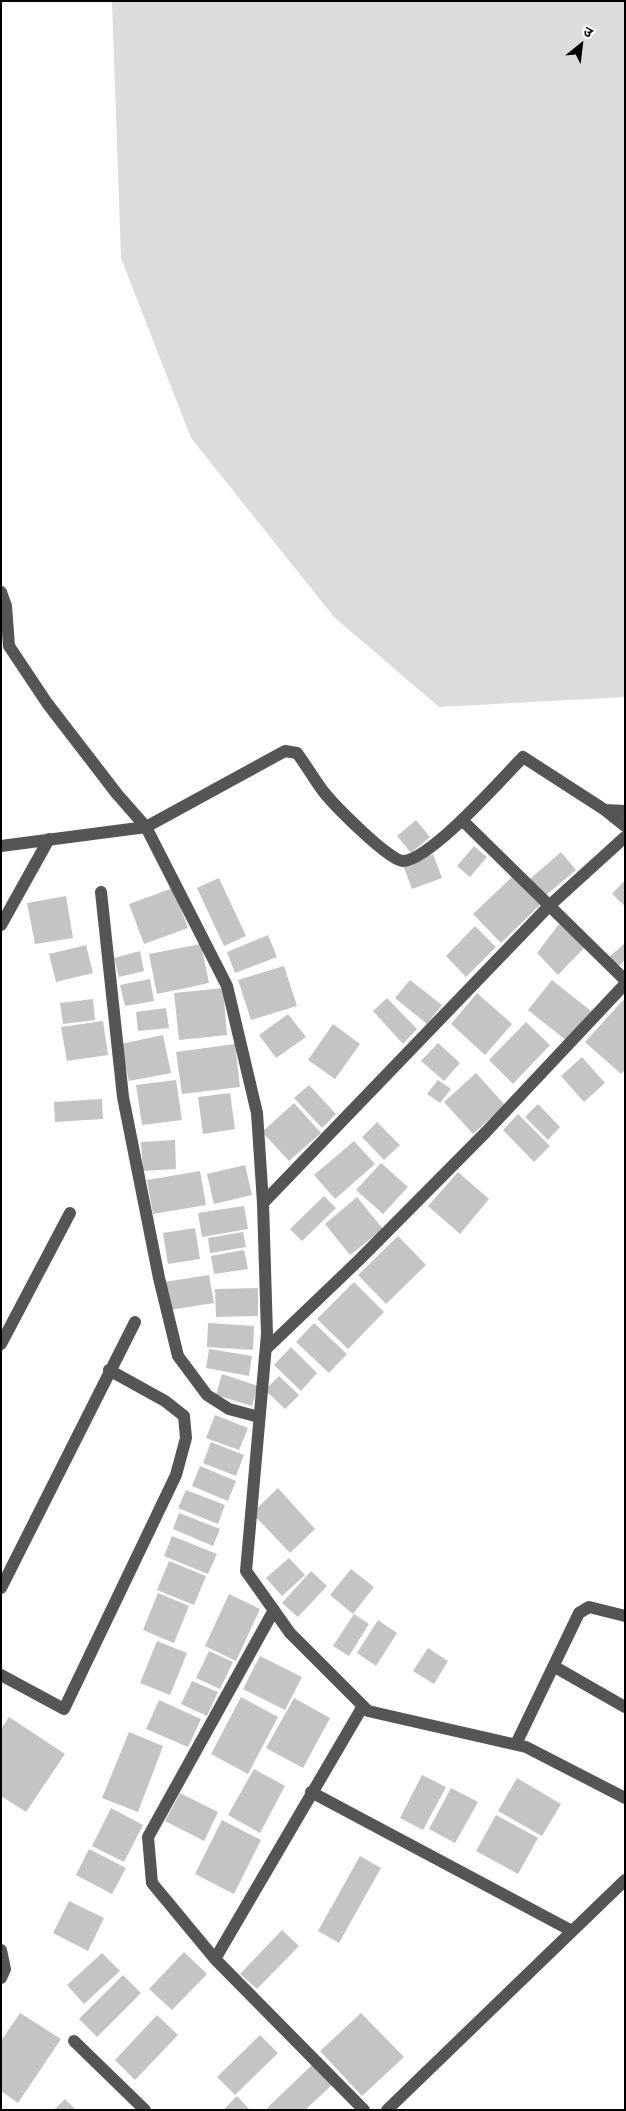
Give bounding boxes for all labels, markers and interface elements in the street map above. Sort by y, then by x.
north arrow [556,20,606,70]
text: उ [580,21,597,42]

